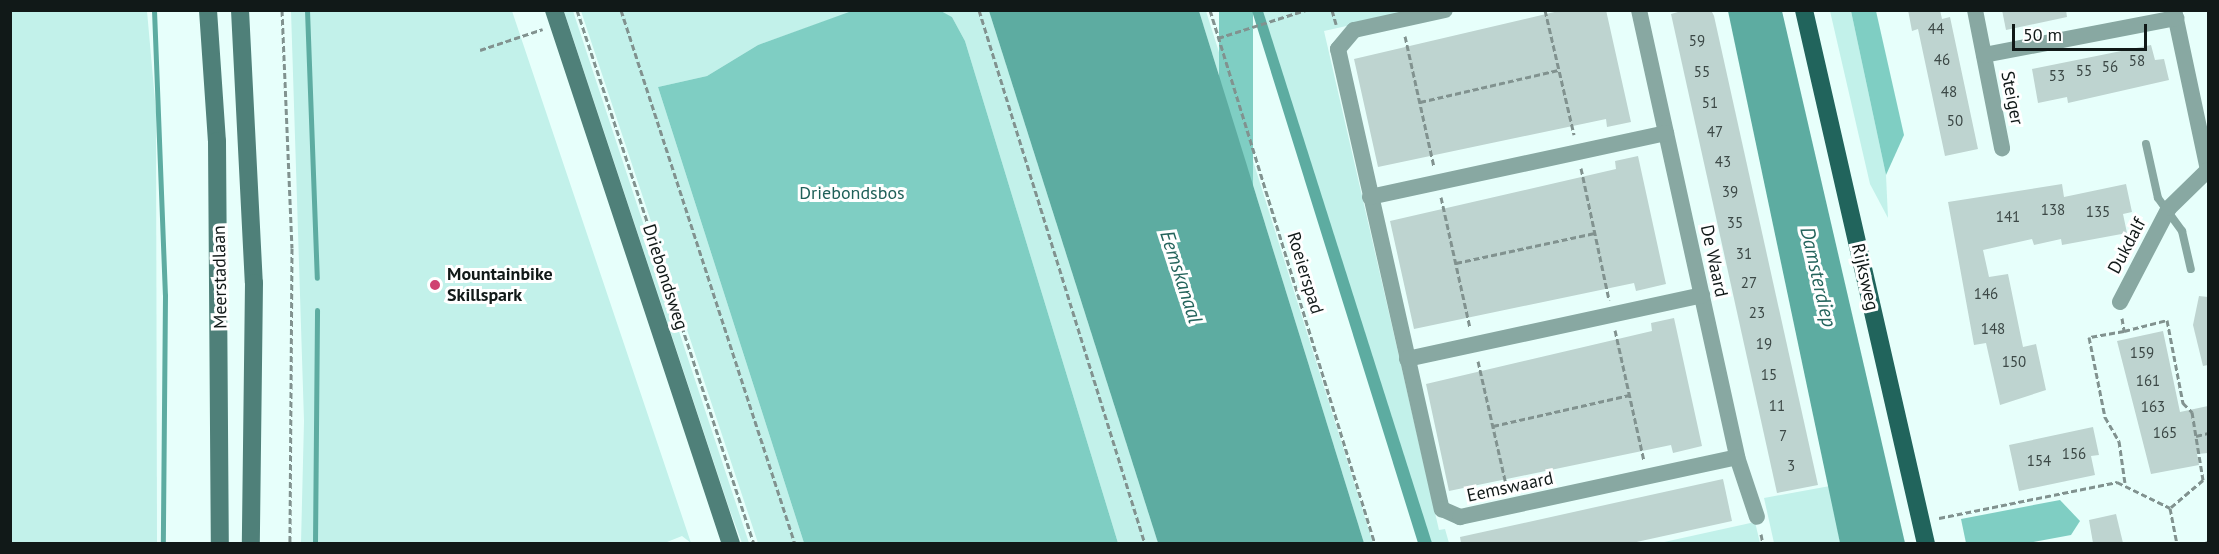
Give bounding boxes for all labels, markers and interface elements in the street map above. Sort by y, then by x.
scale bar [2015,12,2150,50]
house number: 44 [1928,20,1944,38]
text: 50 m [2023,23,2062,46]
house number: 59 [1689,32,1705,50]
house number: 46 [1934,51,1950,69]
house number: 58 [2129,52,2145,70]
house number: 56 [2102,58,2118,76]
house number: 55 [2076,62,2092,80]
house number: 55 [1694,63,1710,81]
house number: 53 [2049,67,2065,85]
street label: Steiger [1996,69,2028,127]
house number: 48 [1941,83,1957,101]
house number: 51 [1702,94,1718,112]
house number: 50 [1947,112,1963,130]
house number: 47 [1707,123,1723,141]
house number: 43 [1715,153,1731,171]
park label: Driebondsbos [799,182,905,204]
house number: 39 [1722,183,1738,201]
house number: 138 [2041,201,2065,219]
house number: 135 [2086,203,2110,221]
house number: 141 [1996,208,2020,226]
house number: 35 [1727,214,1743,232]
street label: Dukdalf [2103,215,2151,277]
street label: Driebondsweg [638,221,692,333]
street label: De Waard [1696,223,1732,299]
water label: Damsterdiep [1795,224,1841,330]
street label: Meerstadlaan [208,225,232,329]
water label: Eemskanaal [1155,228,1207,326]
street label: Roeierspad [1282,229,1328,317]
street label: Rijksweg [1847,241,1883,313]
house number: 31 [1736,245,1752,263]
place label: Mountainbike Skillspark [447,264,553,306]
house number: 27 [1741,274,1757,292]
marker: Mountainbike Skillspark [428,278,442,292]
house number: 146 [1974,285,1998,303]
house number: 23 [1749,304,1765,322]
house number: 148 [1981,320,2005,338]
house number: 19 [1756,335,1772,353]
house number: 159 [2130,344,2154,362]
house number: 150 [2002,353,2026,371]
house number: 15 [1761,366,1777,384]
house number: 161 [2136,372,2160,390]
house number: 11 [1769,397,1785,415]
house number: 163 [2141,398,2165,416]
house number: 165 [2153,424,2177,442]
house number: 7 [1779,427,1787,445]
house number: 156 [2062,445,2086,463]
house number: 154 [2027,452,2051,470]
house number: 3 [1787,457,1795,475]
street label: Eemswaard [1465,467,1555,507]

